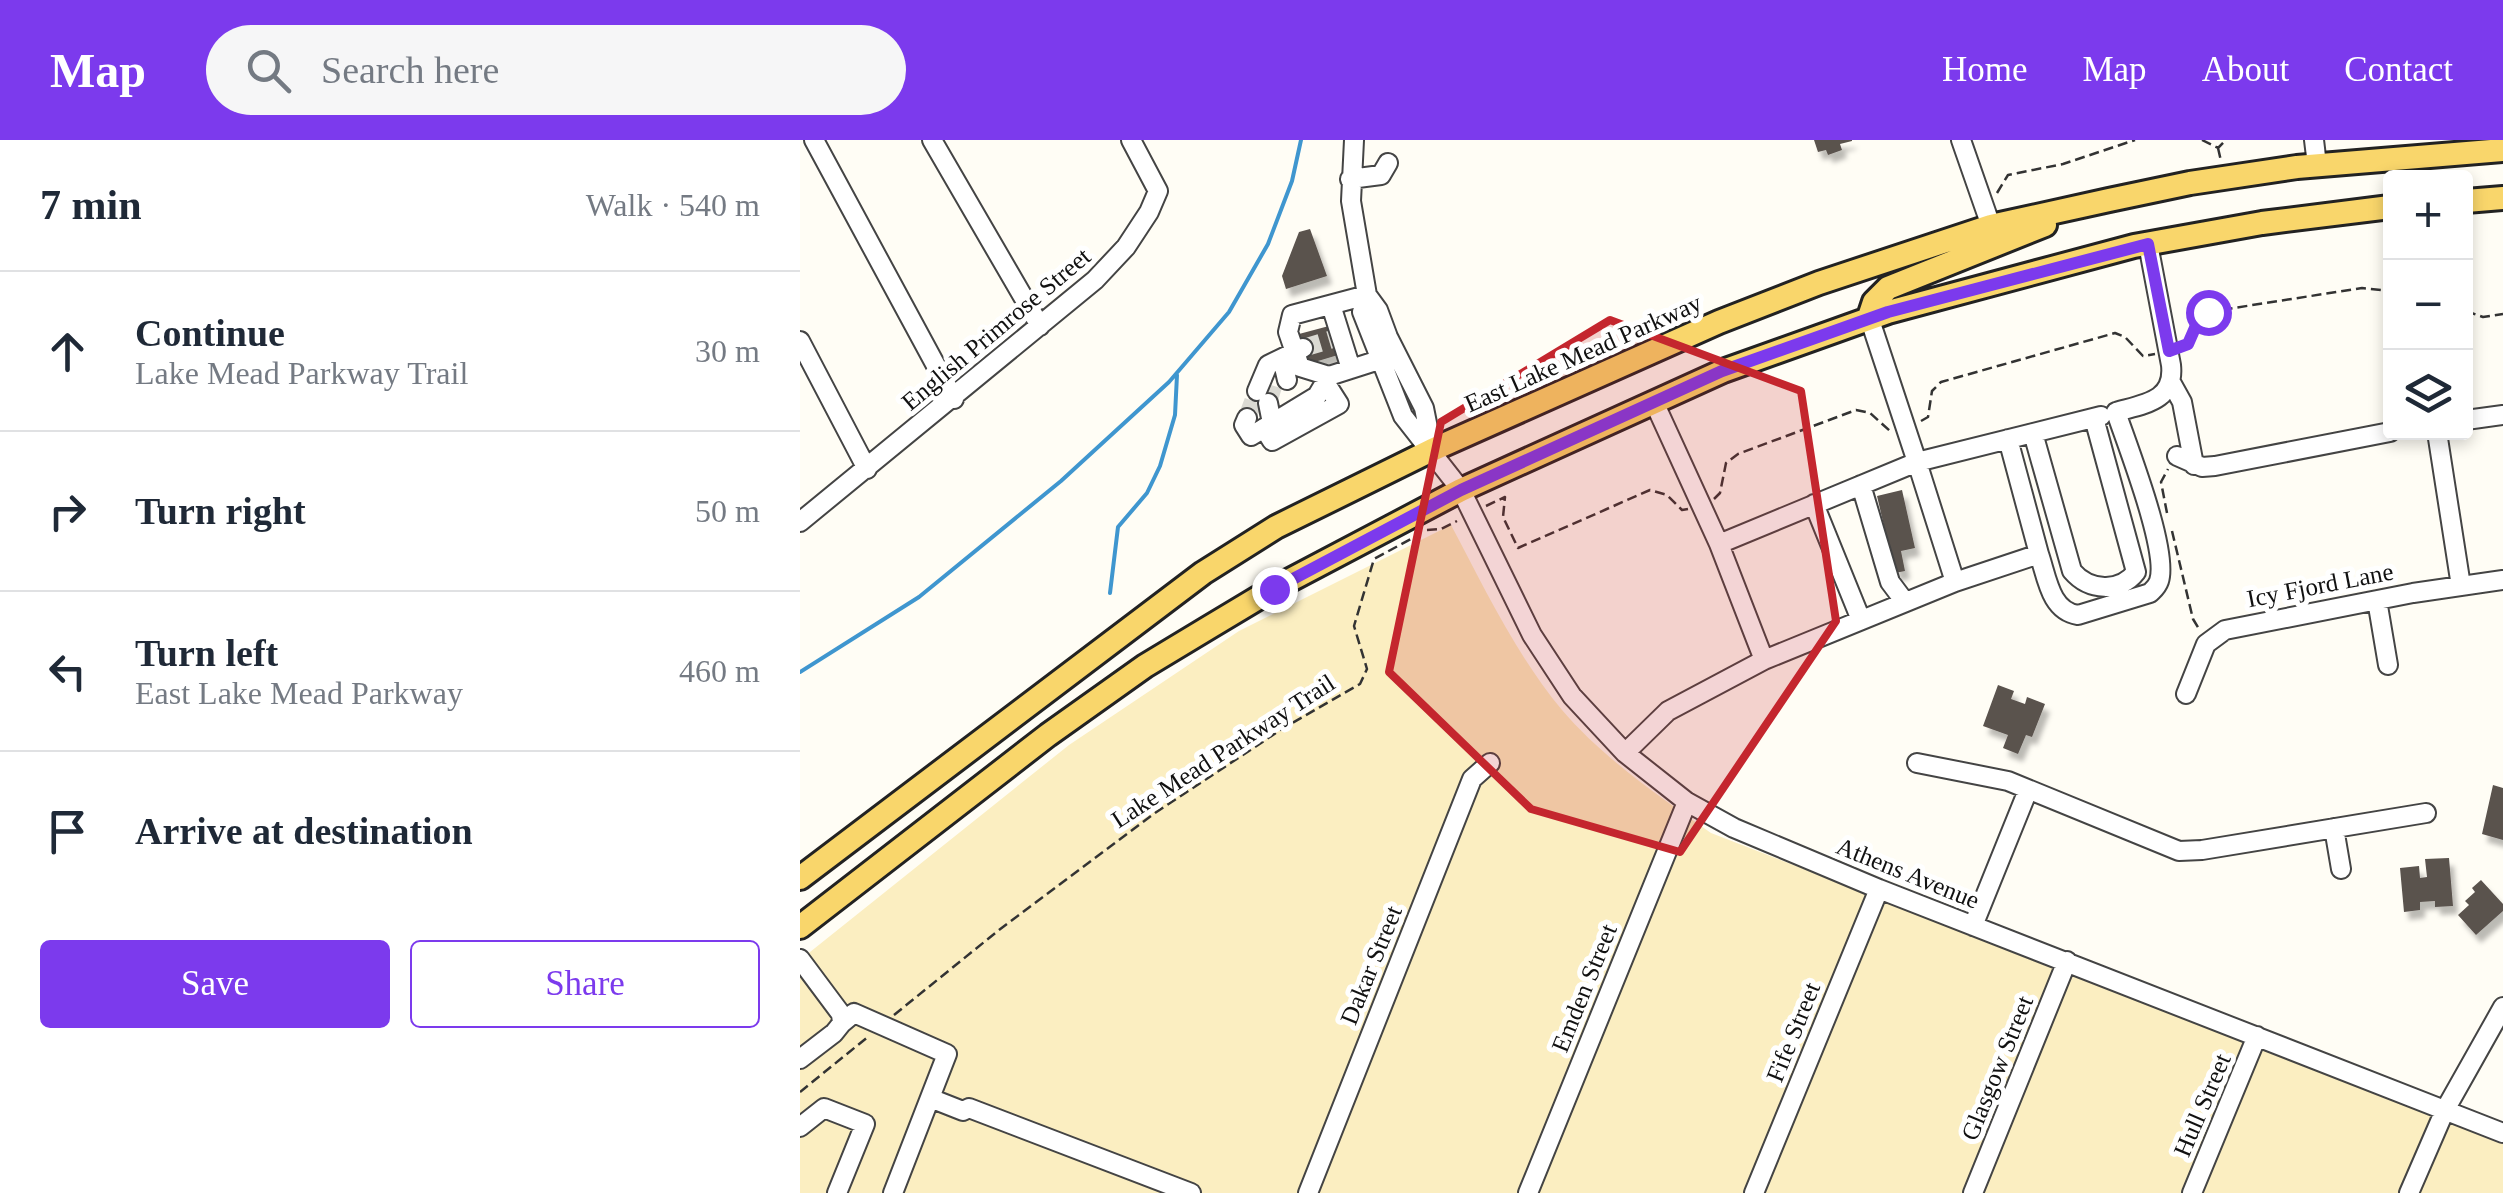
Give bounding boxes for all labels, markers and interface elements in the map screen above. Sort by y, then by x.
search box [206,25,906,115]
icon: search [241,43,296,98]
text: Map [50,44,146,97]
text: Search here [321,49,499,91]
text: Home [1942,50,2027,89]
text: Map [2082,50,2147,89]
text: About [2202,50,2289,89]
text: Contact [2344,50,2453,89]
map controls [2383,170,2473,440]
button: + [2383,170,2473,260]
text: 7 min [40,182,142,228]
text: Walk · 540 m [586,187,760,223]
street label: English Primrose Street [896,242,1096,416]
button: − [2383,260,2473,350]
street label: East Lake Mead Parkway [1461,288,1706,417]
route start [2186,290,2232,336]
text: Continue [135,312,285,354]
icon: ahead [40,324,95,379]
text: 30 m [695,333,760,369]
button: layers [2383,350,2473,440]
text: Lake Mead Parkway Trail [135,355,468,391]
icon: right [40,484,95,539]
text: Turn right [135,490,306,532]
text: 50 m [695,493,760,529]
street label: Icy Fjord Lane [2245,558,2395,612]
route end [1252,567,1298,613]
text: Turn left [135,632,278,674]
icon: left [40,644,95,699]
text: 460 m [679,653,760,689]
street label: Lake Mead Parkway Trail [1106,669,1340,833]
text: East Lake Mead Parkway [135,675,463,711]
icon: arrive [40,804,95,859]
text: Arrive at destination [135,810,473,852]
street label: Athens Avenue [1833,832,1983,914]
street label: Dakar Street [1335,902,1407,1028]
street label: Emden Street [1546,920,1622,1056]
button: Save [40,940,390,1028]
button: Share [410,940,760,1028]
street label: Fife Street [1761,978,1825,1086]
street label: Glasgow Street [1956,992,2038,1144]
street label: Hull Street [2168,1050,2236,1160]

